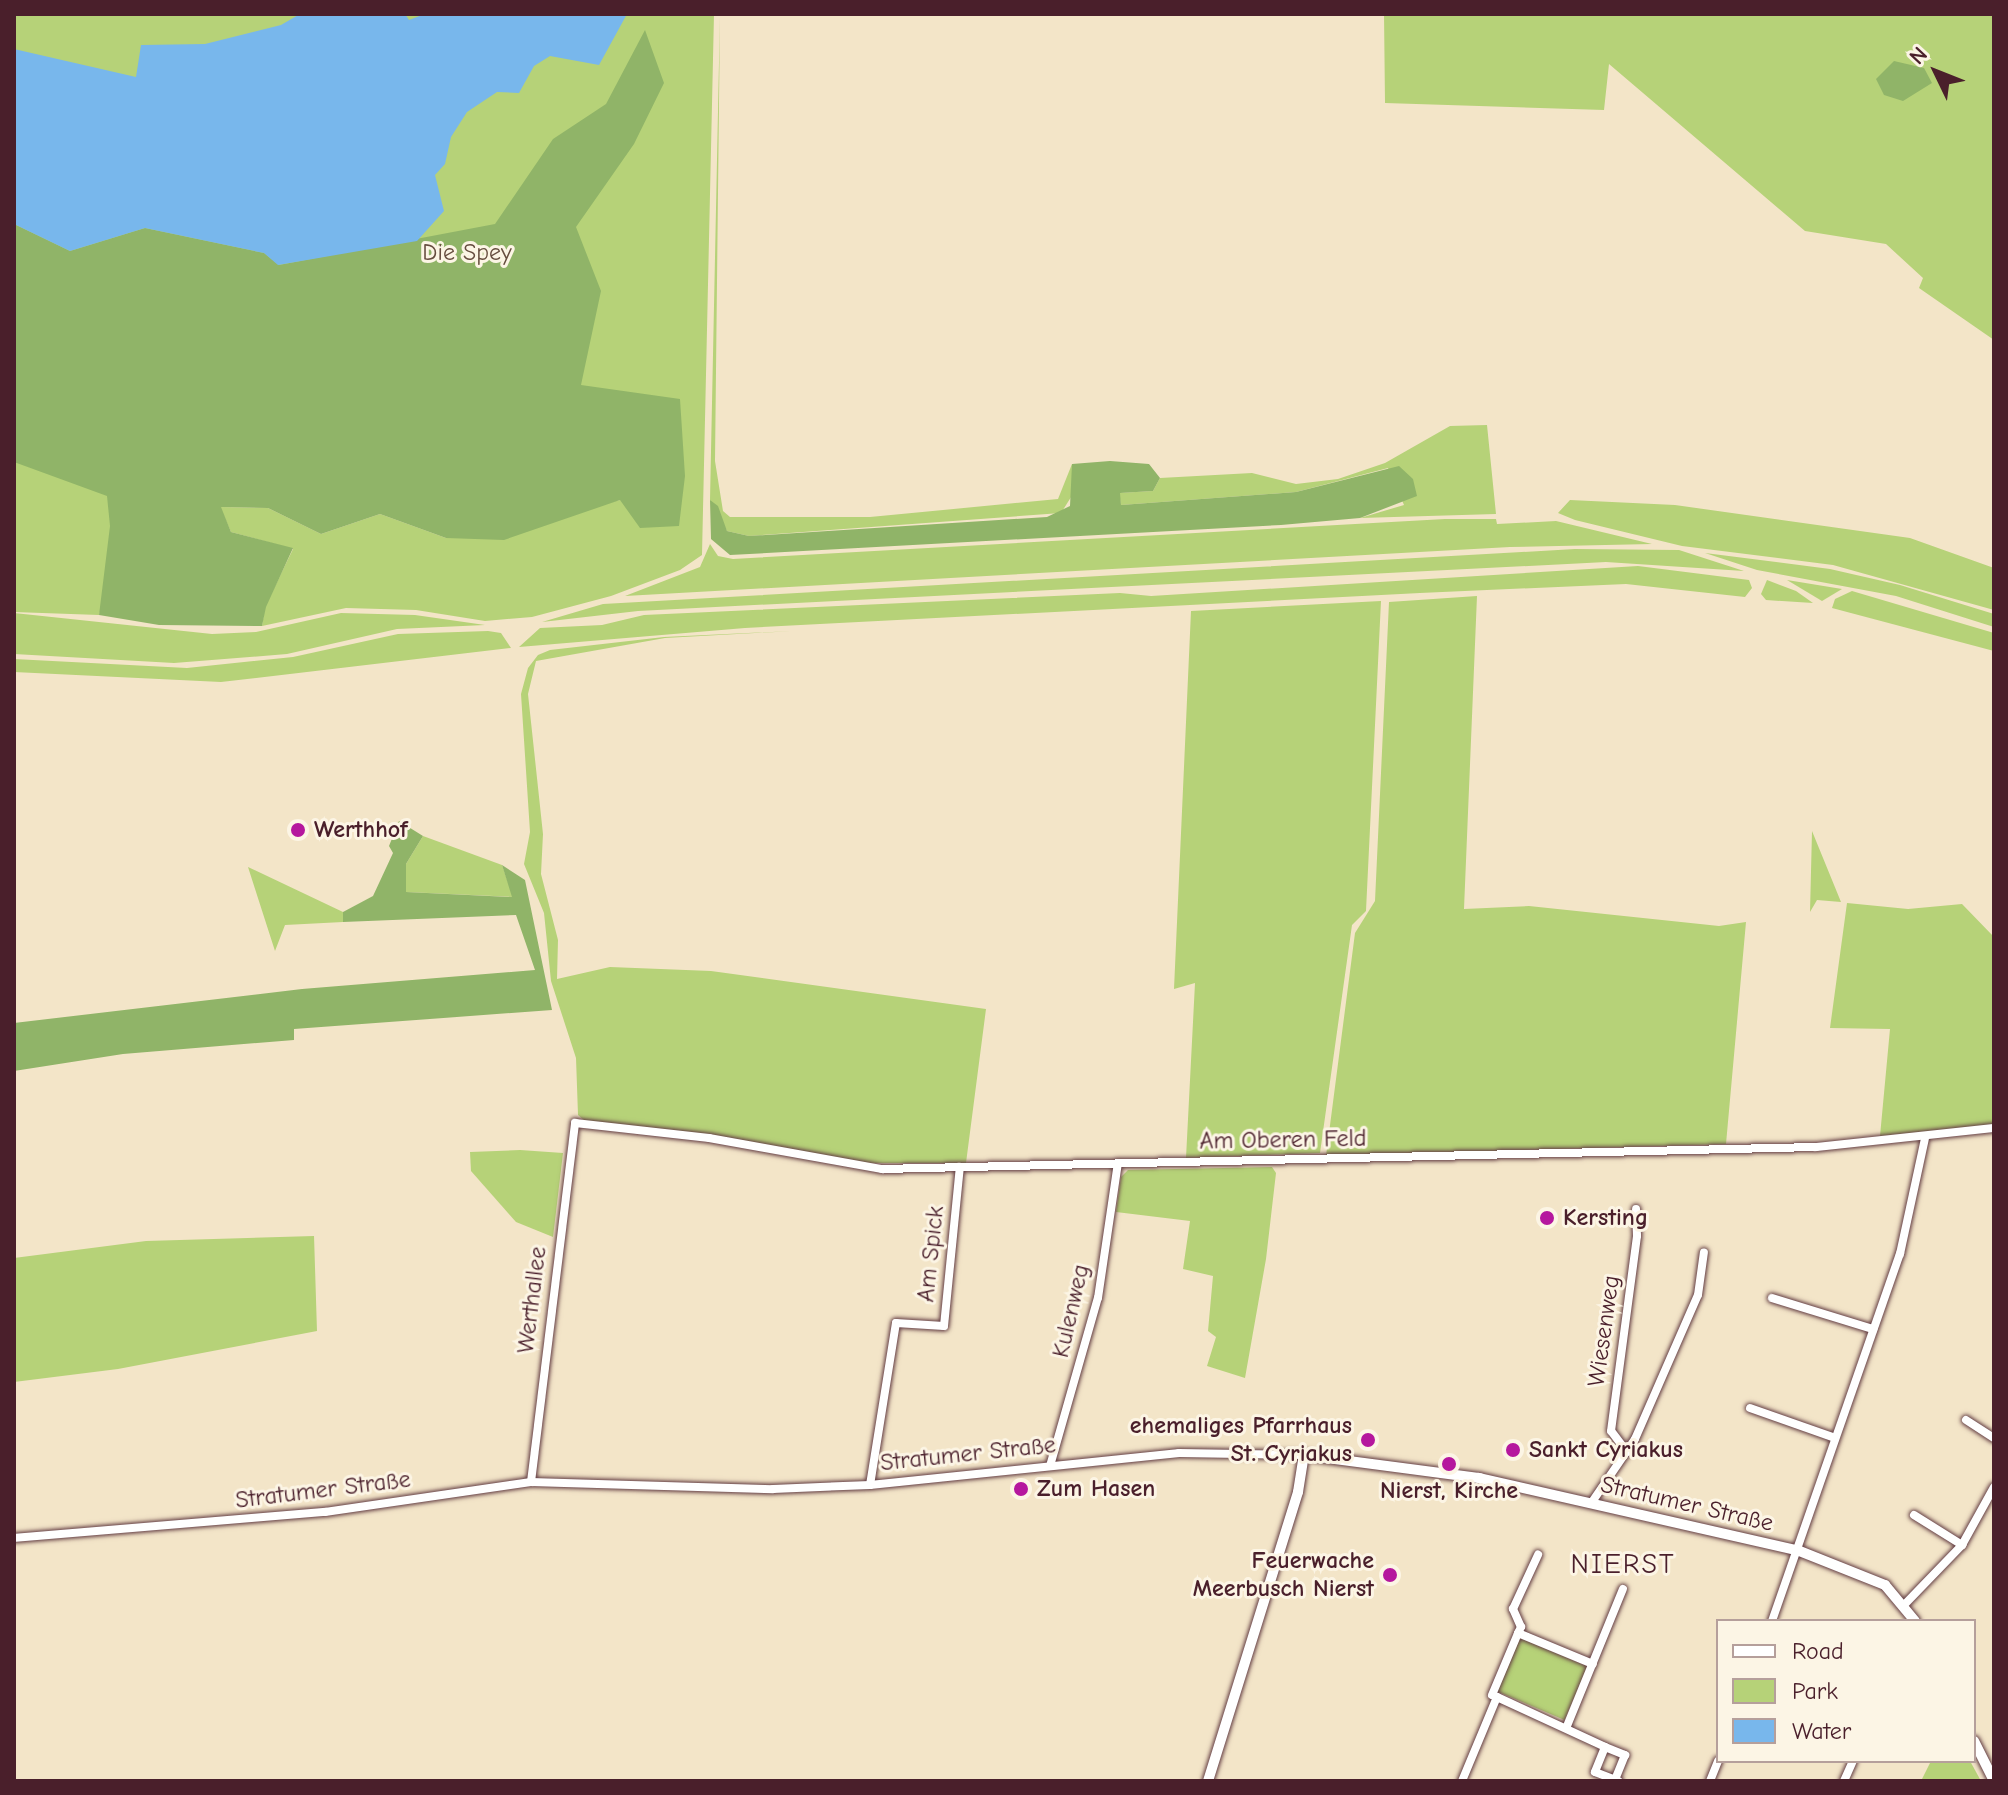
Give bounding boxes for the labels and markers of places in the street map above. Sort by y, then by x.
place label: Werthhof [314,816,408,844]
marker: Werthhof [289,821,307,839]
place label: Kersting [1563,1204,1648,1232]
marker: Kersting [1538,1209,1556,1227]
place label: ehemaliges Pfarrhaus St. Cyriakus [1130,1412,1352,1468]
marker: ehemaliges Pfarrhaus St. Cyriakus [1359,1431,1377,1449]
place label: Sankt Cyriakus [1529,1436,1683,1464]
marker: Sankt Cyriakus [1504,1441,1522,1459]
marker: Nierst, Kirche [1440,1455,1458,1473]
place label: Zum Hasen [1037,1475,1155,1503]
place label: Nierst, Kirche [1380,1477,1518,1505]
marker: Zum Hasen [1012,1480,1030,1498]
place label: Feuerwache Meerbusch Nierst [1193,1547,1374,1603]
marker: Feuerwache Meerbusch Nierst [1381,1566,1399,1584]

